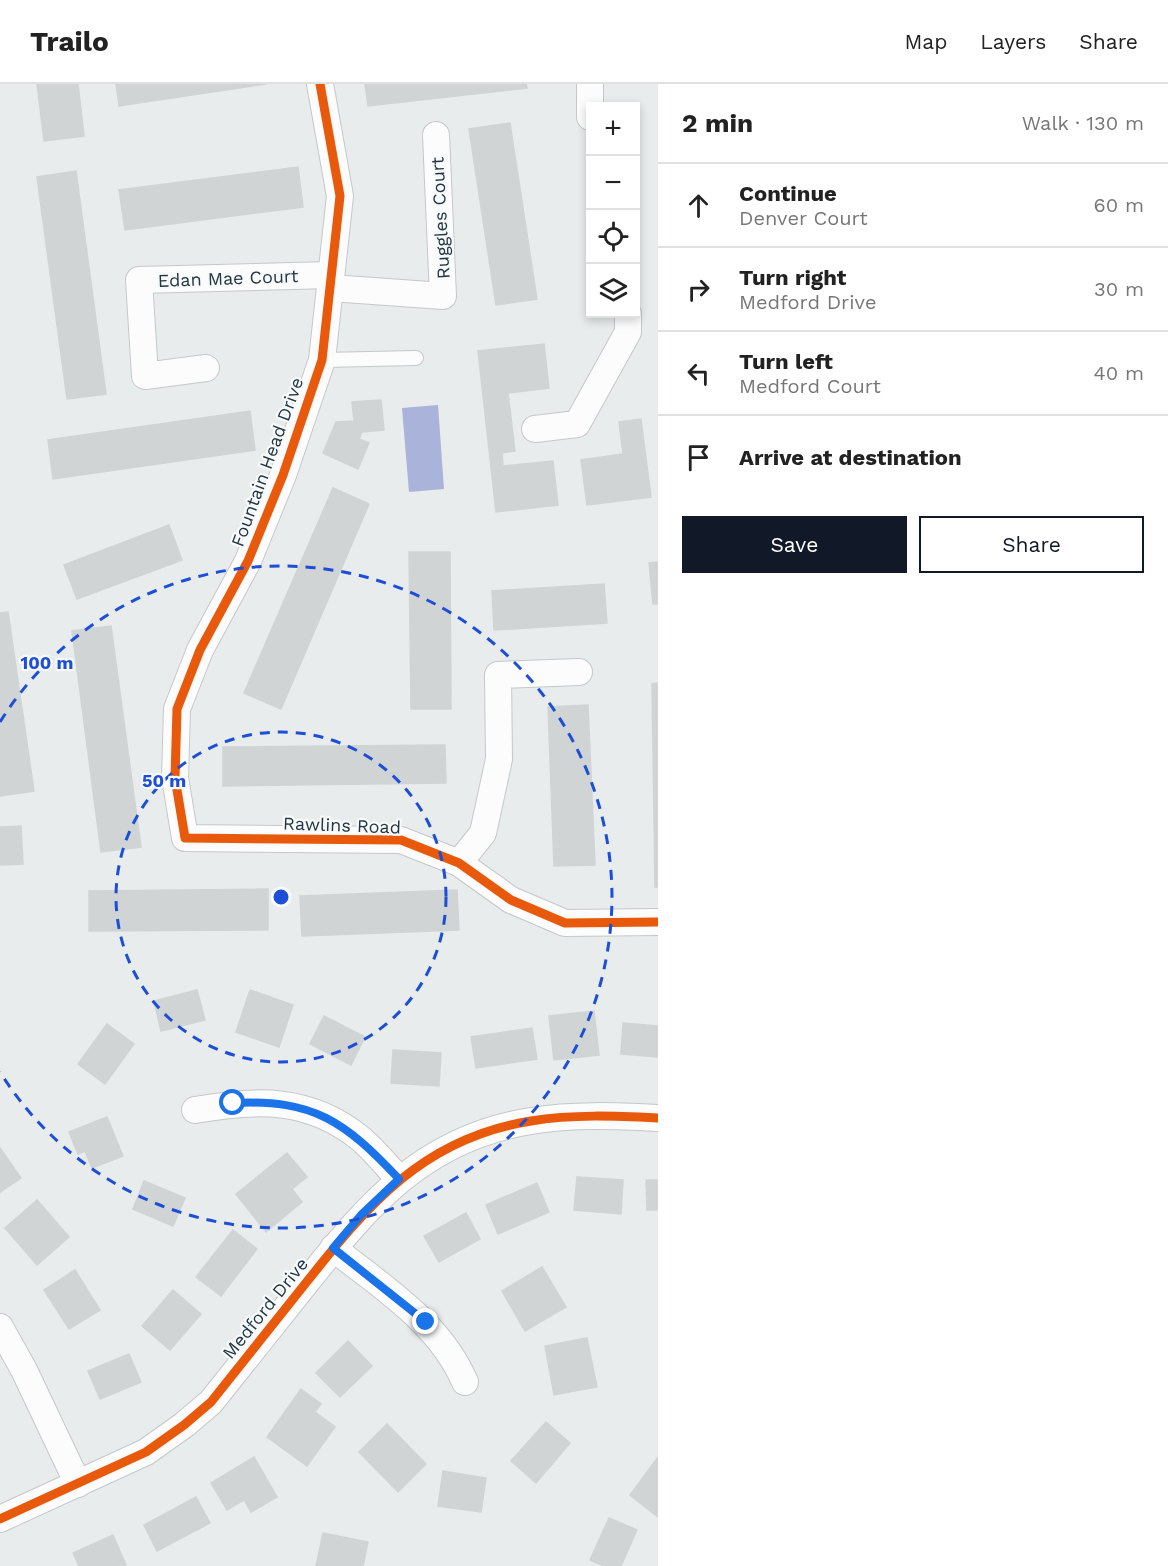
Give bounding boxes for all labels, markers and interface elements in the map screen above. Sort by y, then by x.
text: Trailo [30,25,109,58]
text: Map [904,29,947,54]
text: Layers [980,29,1046,54]
text: Share [1079,29,1138,54]
map controls [586,102,640,318]
button: + [586,102,640,156]
text: 2 min [682,108,753,138]
text: Walk · 130 m [1022,111,1144,135]
street label: Ruggles Court [426,156,454,280]
button: − [586,156,640,210]
text: Continue [739,181,837,206]
icon: ahead [682,189,715,222]
text: 60 m [1094,193,1144,217]
text: Denver Court [739,206,868,230]
button: locate [586,210,640,264]
button: layers [586,264,640,318]
street label: Edan Mae Court [157,265,299,291]
text: Turn right [739,265,846,290]
icon: right [682,273,715,306]
text: 30 m [1094,277,1144,301]
text: Medford Drive [739,290,877,314]
text: Turn left [739,349,833,374]
icon: left [682,357,715,390]
text: 40 m [1093,361,1144,385]
text: Medford Court [739,374,881,398]
street label: Fountain Head Drive [227,375,307,549]
icon: arrive [682,441,715,474]
text: Arrive at destination [739,445,962,470]
button: Save [682,516,907,573]
button: Share [919,516,1144,573]
text: 100 m [20,652,74,673]
text: 50 m [142,770,186,791]
street label: Rawlins Road [283,812,401,838]
centre of rings [271,887,291,907]
route start [219,1089,245,1115]
street label: Medford Drive [218,1253,312,1363]
route end [412,1308,438,1334]

